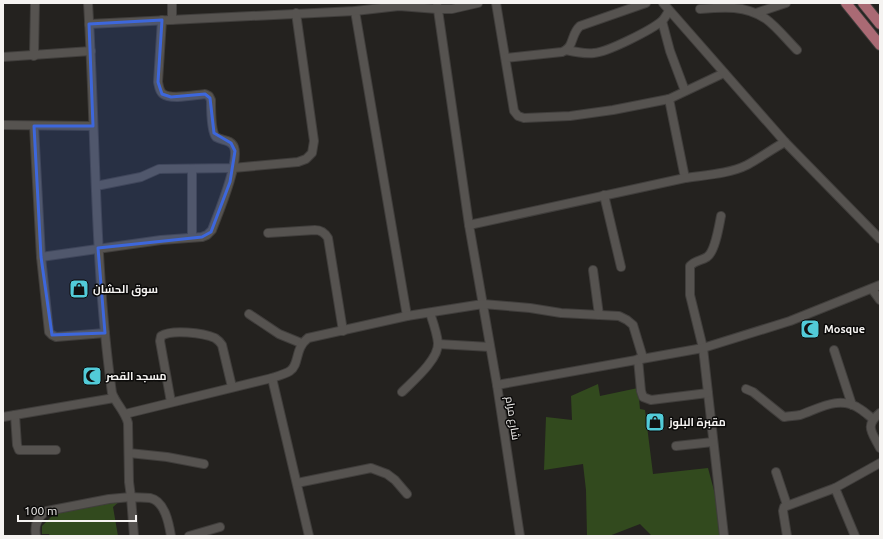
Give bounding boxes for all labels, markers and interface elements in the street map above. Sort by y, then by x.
shop icon: سوق الحشان [68,278,90,300]
place label: سوق الحشان [93,283,158,297]
mosque icon: Mosque [799,318,821,340]
place label: Mosque [824,323,865,335]
mosque icon: مسجد القصر [81,365,103,387]
place label: مسجد القصر [105,370,167,383]
street label: شارع مرام [502,395,522,441]
shop icon: مقبرة البلوز [644,411,666,433]
place label: مقبرة البلوز [668,416,726,430]
scale bar [18,497,136,523]
text: 100 m [24,504,57,517]

